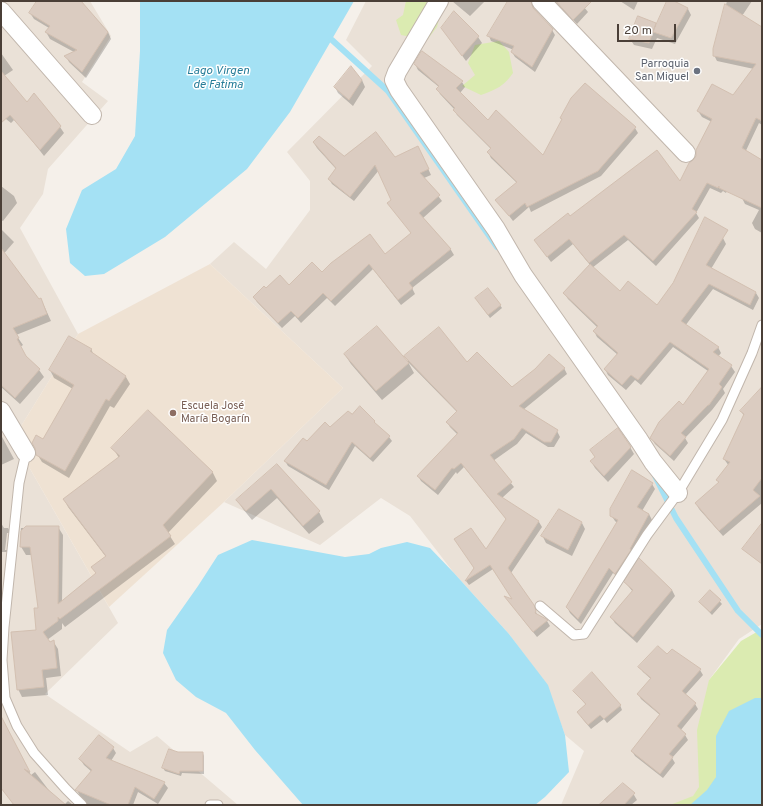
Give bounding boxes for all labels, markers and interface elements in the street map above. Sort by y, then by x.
scale bar [619,16,678,42]
text: 20 m [624,23,652,39]
place label: Parroquia San Miguel [635,58,689,84]
water label: Lago Virgen de Fatima [187,65,249,93]
marker: Parroquia San Miguel [692,66,702,76]
place label: Escuela José María Bogarín [181,400,250,426]
marker: Escuela José María Bogarín [168,408,178,418]

